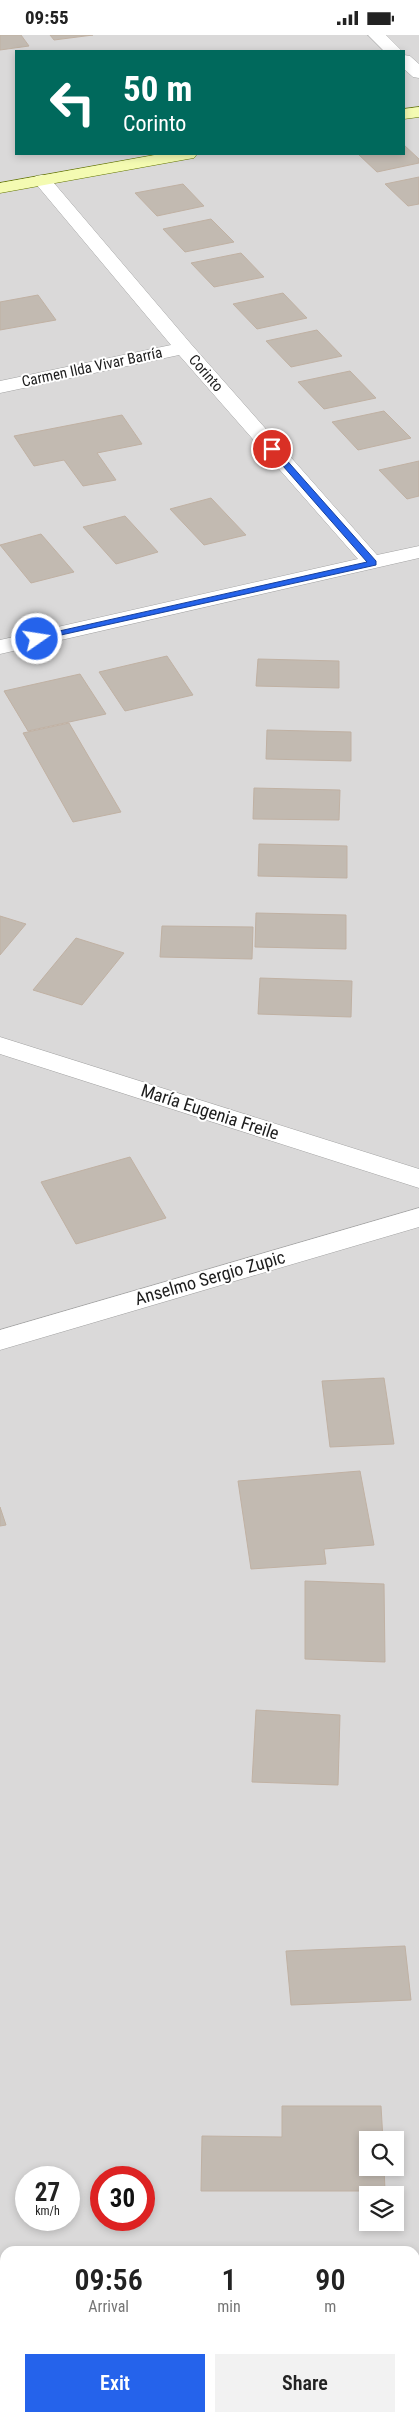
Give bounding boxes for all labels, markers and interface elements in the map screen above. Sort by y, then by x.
text: 09:55 [25,6,69,29]
text: 50 m [123,69,192,110]
icon: left [40,70,105,135]
text: Corinto [123,111,186,136]
street label: Carmen Ilda Vivar Barría [20,343,164,391]
street label: Corinto [185,351,227,395]
pin [251,428,293,470]
icon: arrive [258,435,286,463]
position arrow [10,612,62,664]
street label: María Eugenia Freile [138,1079,282,1144]
street label: Anselmo Sergio Zupic [132,1246,287,1309]
map controls [359,2131,404,2231]
button: search [359,2131,404,2176]
speed limit sign: 30 [90,2166,155,2231]
text: 27 [35,2178,60,2207]
button: layers [359,2186,404,2231]
text: km/h [35,2204,60,2218]
text: 09:56 [75,2262,143,2297]
text: 1 [222,2262,237,2297]
text: 90 [315,2262,345,2297]
text: Arrival [88,2297,129,2316]
text: min [217,2297,241,2316]
text: m [324,2297,336,2316]
button: Exit [25,2354,205,2412]
button: Share [215,2354,395,2412]

